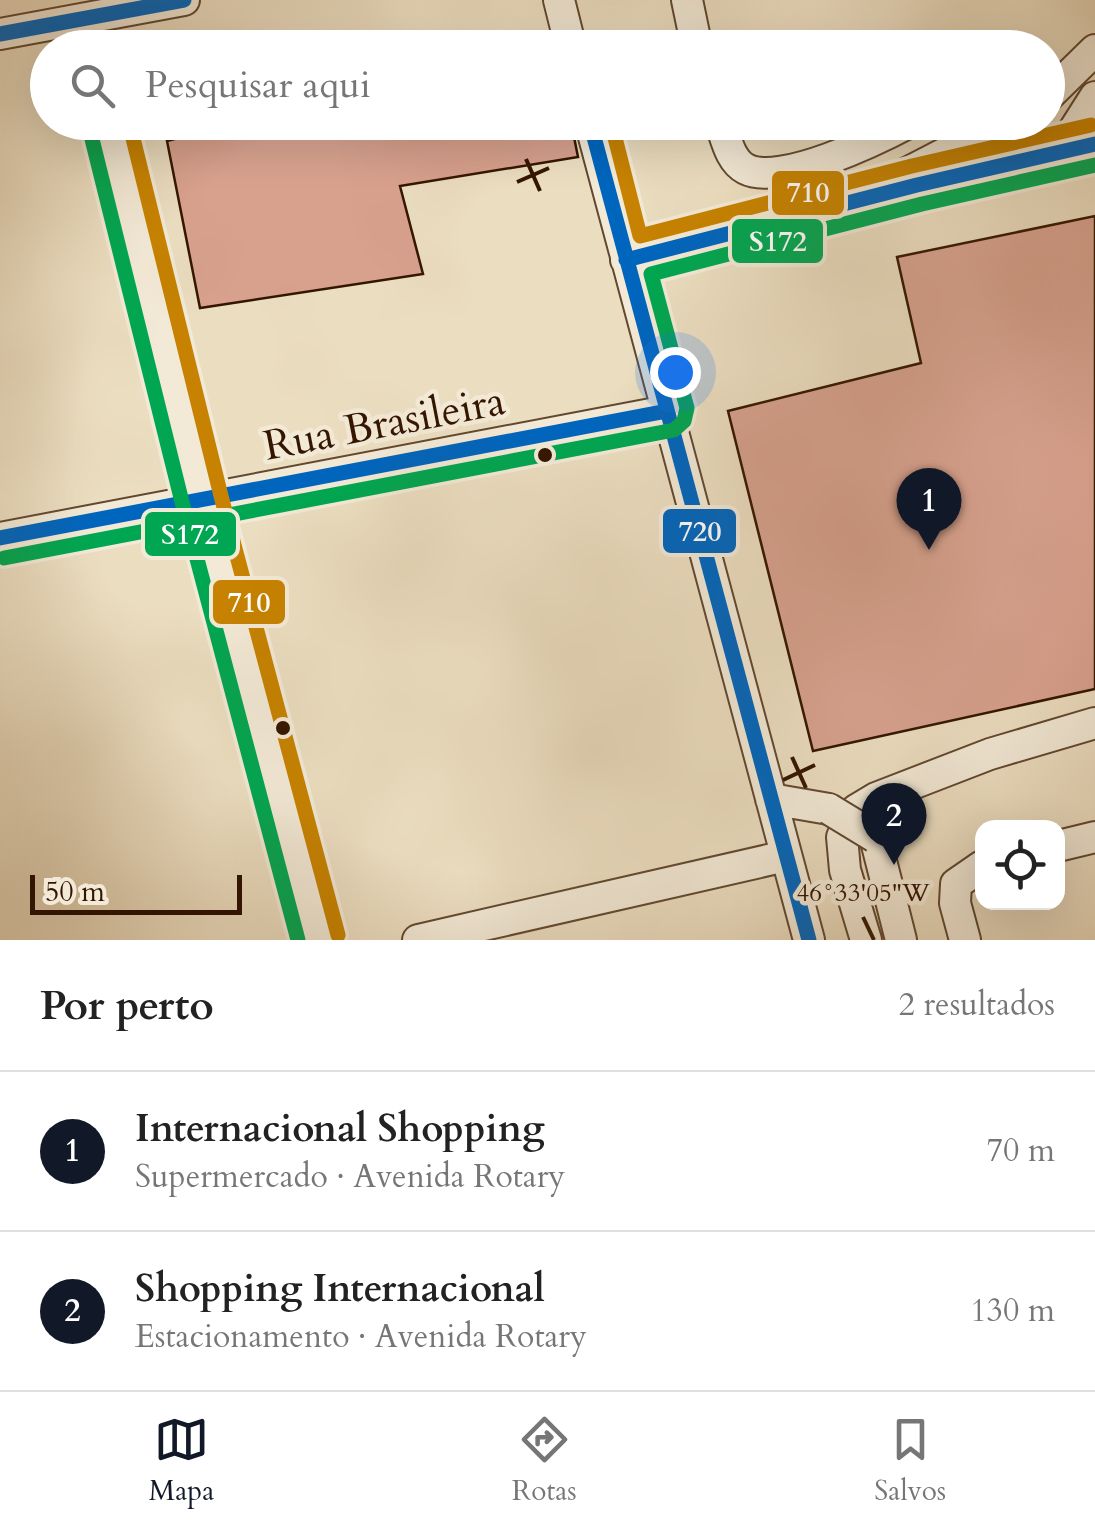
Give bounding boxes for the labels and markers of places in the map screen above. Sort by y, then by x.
unlabelled marker [535,445,555,465]
pin: 1 [896,468,962,550]
unlabelled marker [273,718,293,738]
pin: 2 [862,782,926,865]

